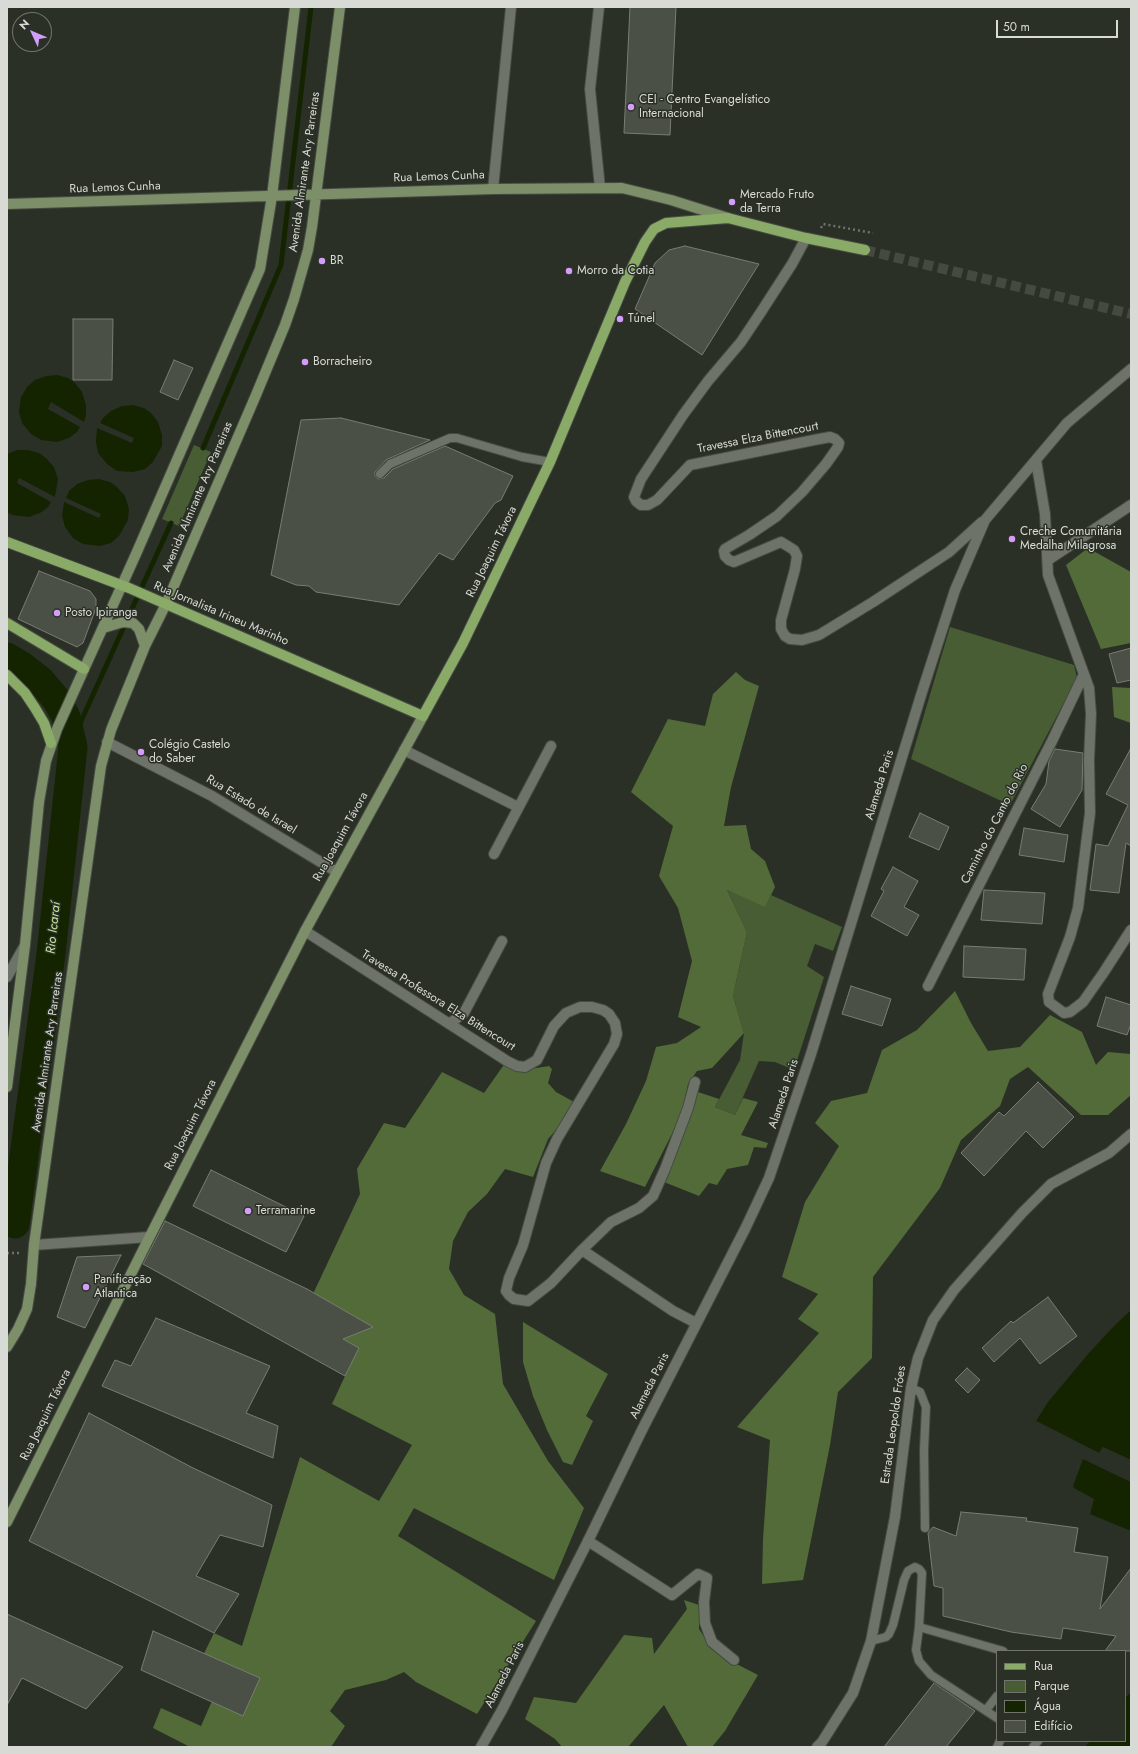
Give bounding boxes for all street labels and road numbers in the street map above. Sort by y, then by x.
street label: Avenida Almirante Ary Parreiras [287,91,323,253]
street label: Rua Lemos Cunha [393,168,485,186]
street label: Rua Lemos Cunha [69,179,161,197]
street label: Travessa Elza Bittencourt [696,419,820,457]
street label: Avenida Almirante Ary Parreiras [160,420,236,574]
street label: Rua Joaquim Távora [464,504,520,600]
street label: Rua Jornalista Irineu Marinho [151,579,291,649]
street label: Alameda Paris [863,748,897,822]
street label: Caminho do Canto do Rio [958,762,1032,886]
street label: Rua Estado de Israel [203,772,299,838]
street label: Rua Joaquim Távora [311,790,371,884]
street label: Travessa Professora Elza Bittencourt [358,948,518,1054]
street label: Avenida Almirante Ary Parreiras [30,971,66,1133]
street label: Alameda Paris [766,1057,802,1131]
street label: Rua Joaquim Távora [162,1077,220,1173]
street label: Alameda Paris [627,1351,673,1421]
street label: Estrada Leopoldo Fróes [879,1365,909,1485]
street label: Rua Joaquim Távora [18,1367,74,1463]
street label: Alameda Paris [482,1640,528,1710]

